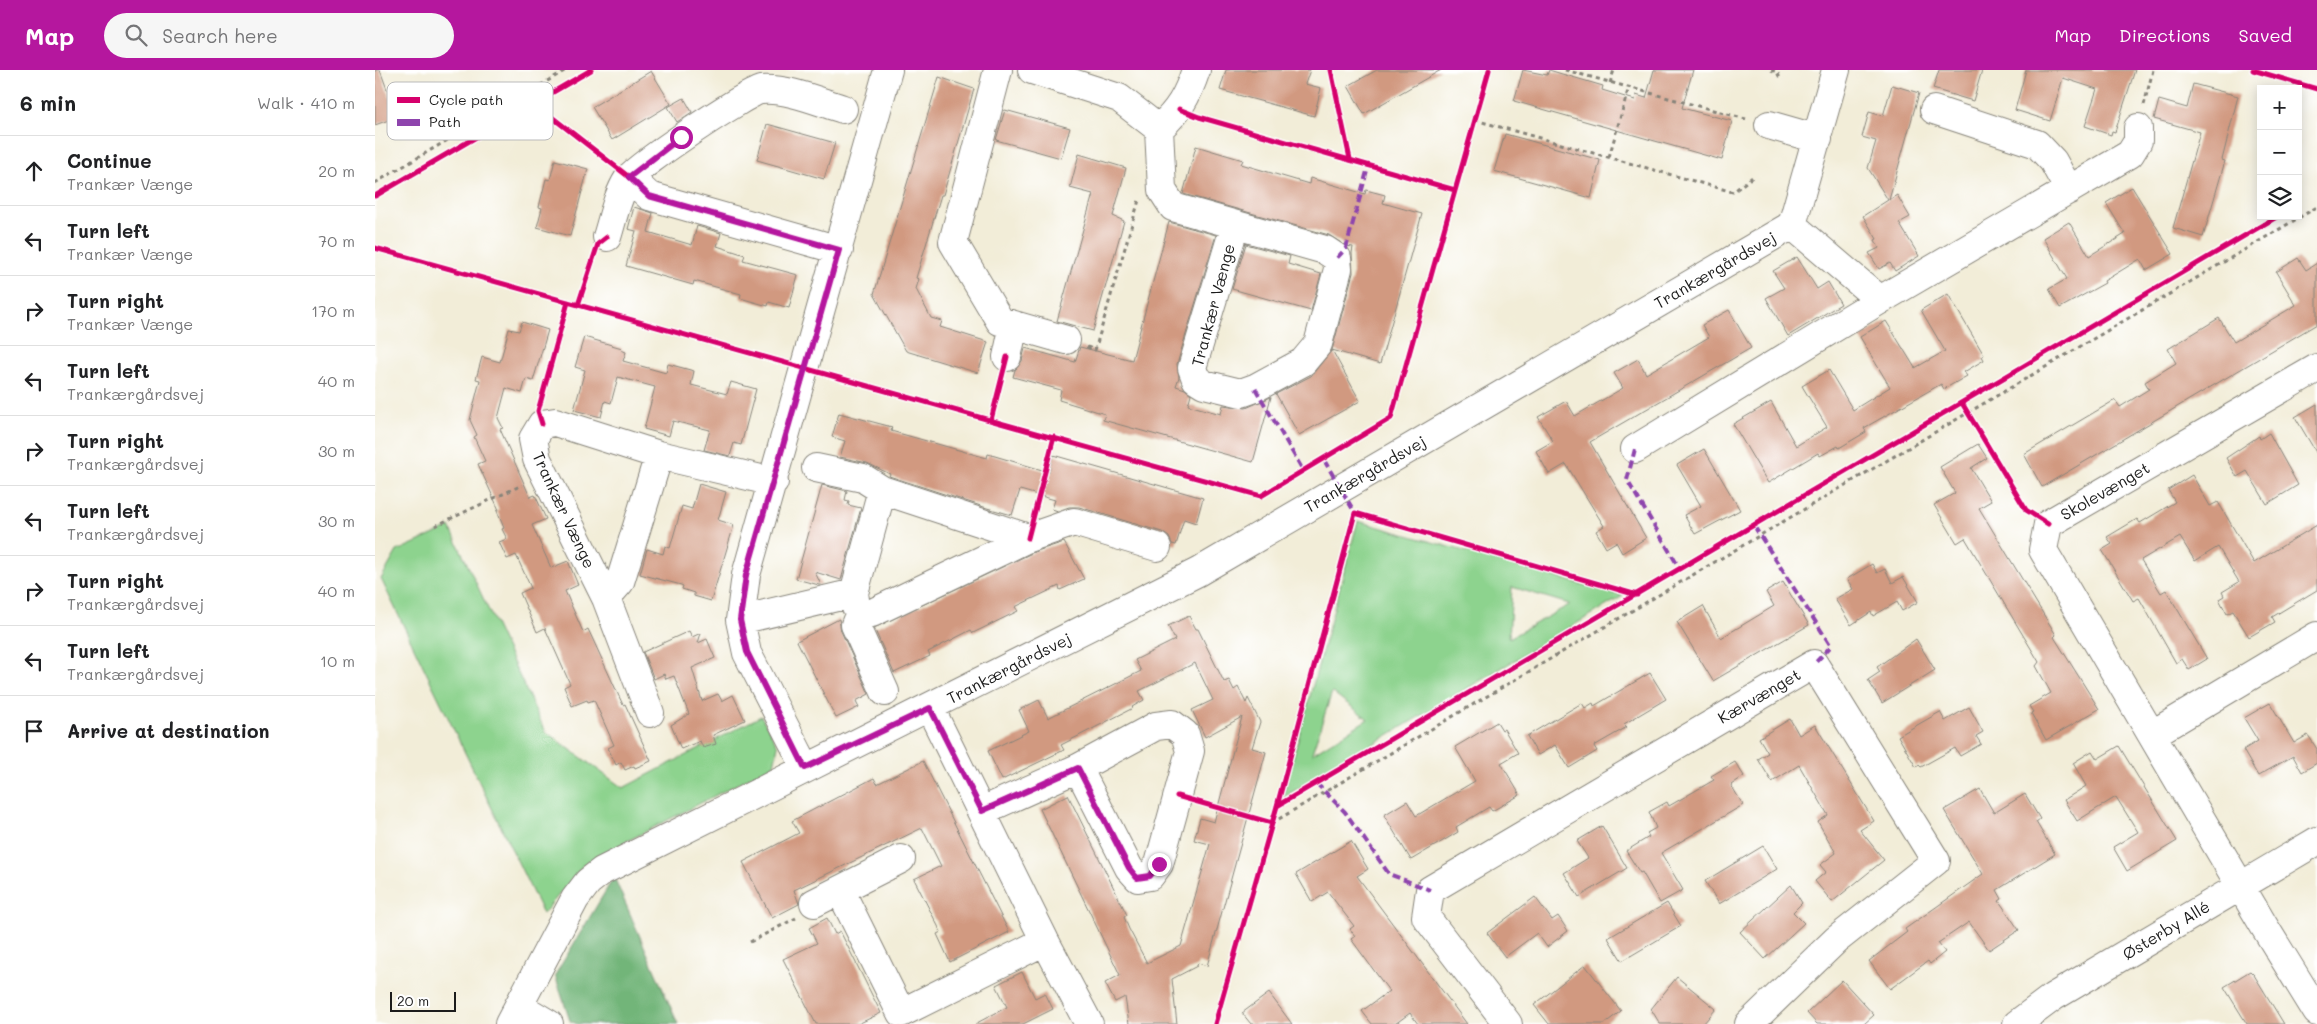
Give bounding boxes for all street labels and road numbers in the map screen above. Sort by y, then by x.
street label: Trankærgårdsvej [1650,226,1779,313]
street label: Trankær Vænge [1186,241,1239,369]
street label: Trankærgårdsvej [1300,430,1429,517]
street label: Trankær Vænge [528,448,601,571]
street label: Skolevænget [2056,457,2153,525]
street label: Trankærgårdsvej [943,627,1075,708]
street label: Kærvænget [1713,663,1804,728]
street label: Østerby Allé [2118,895,2213,964]

